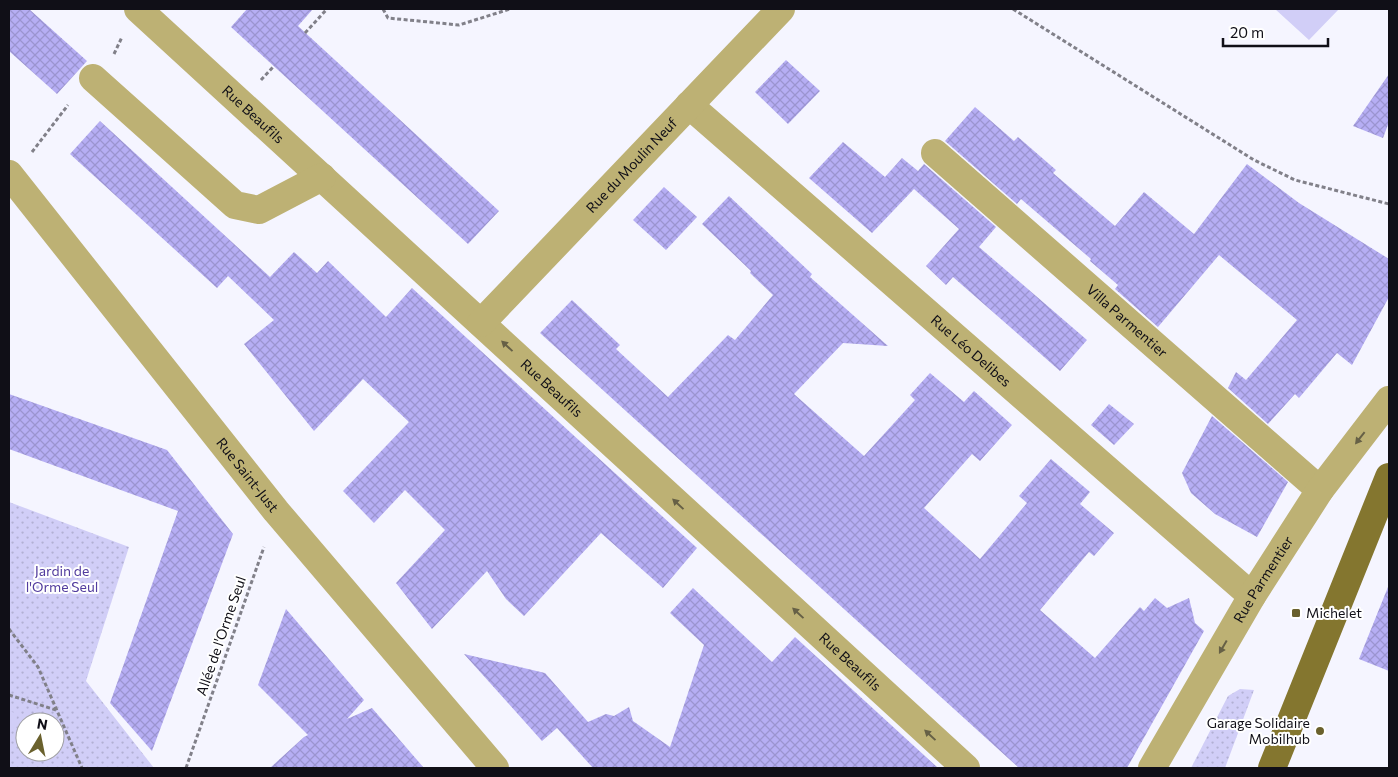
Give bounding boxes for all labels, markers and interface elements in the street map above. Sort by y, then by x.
scale bar [1223,15,1328,47]
text: 20 m [1230,23,1264,41]
street label: Rue Beaufils [219,81,288,147]
street label: Rue du Moulin Neuf [582,114,681,216]
street label: Villa Parmentier [1083,281,1172,361]
street label: Rue Léo Delibes [928,311,1015,390]
one-way arrow [501,340,513,352]
street label: Rue Beaufils [517,355,586,420]
one-way arrow [1354,431,1365,444]
street label: Rue Saint-Just [213,434,283,515]
one-way arrow [672,498,684,509]
street label: Rue Parmentier [1229,532,1296,625]
park label: Jardin de l'Orme Seul [26,562,98,595]
street label: Allée de l'Orme Seul [192,574,249,698]
place label: Michelet [1306,604,1362,621]
marker: Michelet [1290,607,1302,619]
one-way arrow [791,608,804,619]
street label: Rue Beaufils [816,629,885,694]
one-way arrow [1218,640,1227,654]
north arrow [15,712,65,762]
text: N [36,714,49,733]
place label: Garage Solidaire Mobilhub [1207,714,1310,747]
marker: Garage Solidaire Mobilhub [1314,725,1326,737]
one-way arrow [925,729,937,741]

